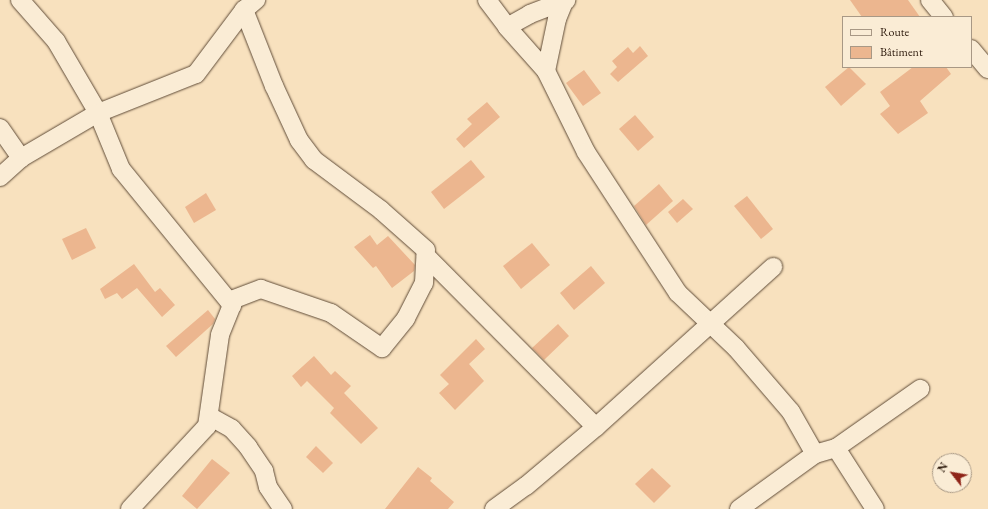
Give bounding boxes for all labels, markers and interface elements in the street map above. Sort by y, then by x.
legend [842,16,972,68]
text: Route [880,24,909,40]
text: Bâtiment [880,44,923,60]
north arrow [932,453,972,493]
text: N [934,460,951,475]

